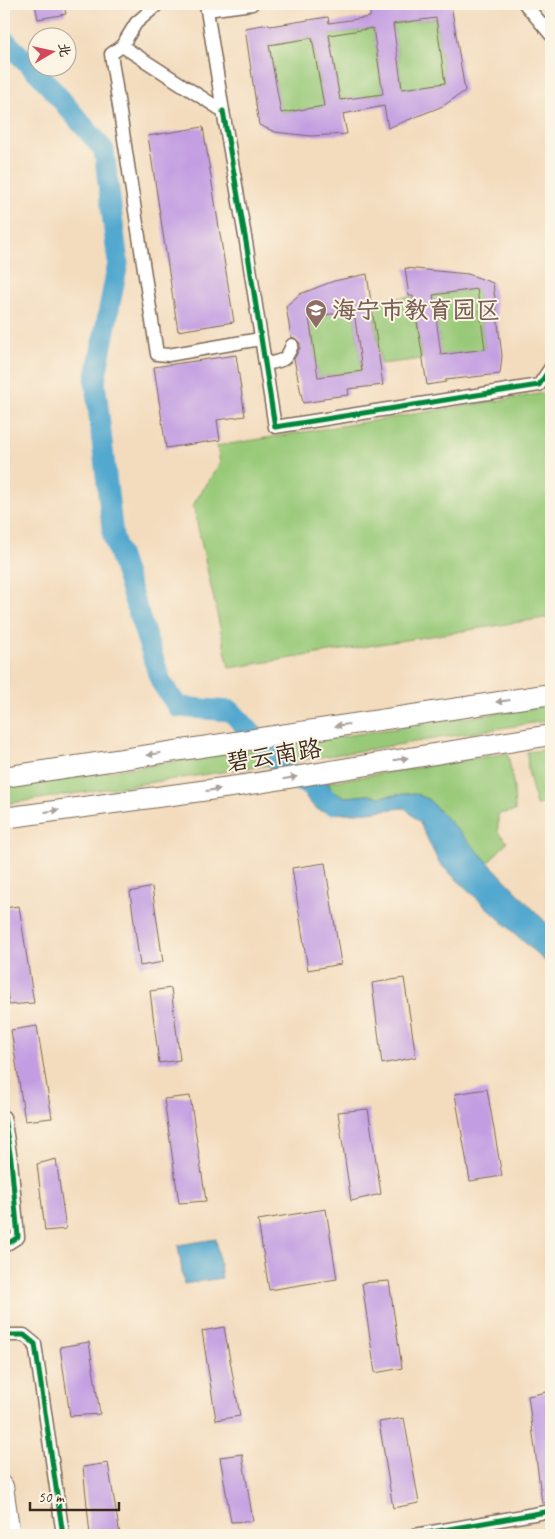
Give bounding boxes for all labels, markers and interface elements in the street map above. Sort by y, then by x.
north arrow [28,28,78,78]
text: 北 [55,42,74,58]
place label: 海宁市教育园区 [332,295,500,325]
school or university icon: 海宁市教育园区 [304,298,328,329]
one-way arrow [495,697,511,705]
one-way arrow [334,721,350,729]
street label: 碧云南路 [224,733,324,777]
one-way arrow [146,750,162,758]
one-way arrow [394,755,410,763]
one-way arrow [283,773,299,781]
one-way arrow [205,785,221,793]
one-way arrow [44,807,60,815]
scale bar [30,1479,119,1511]
text: 50 m [38,1488,65,1507]

